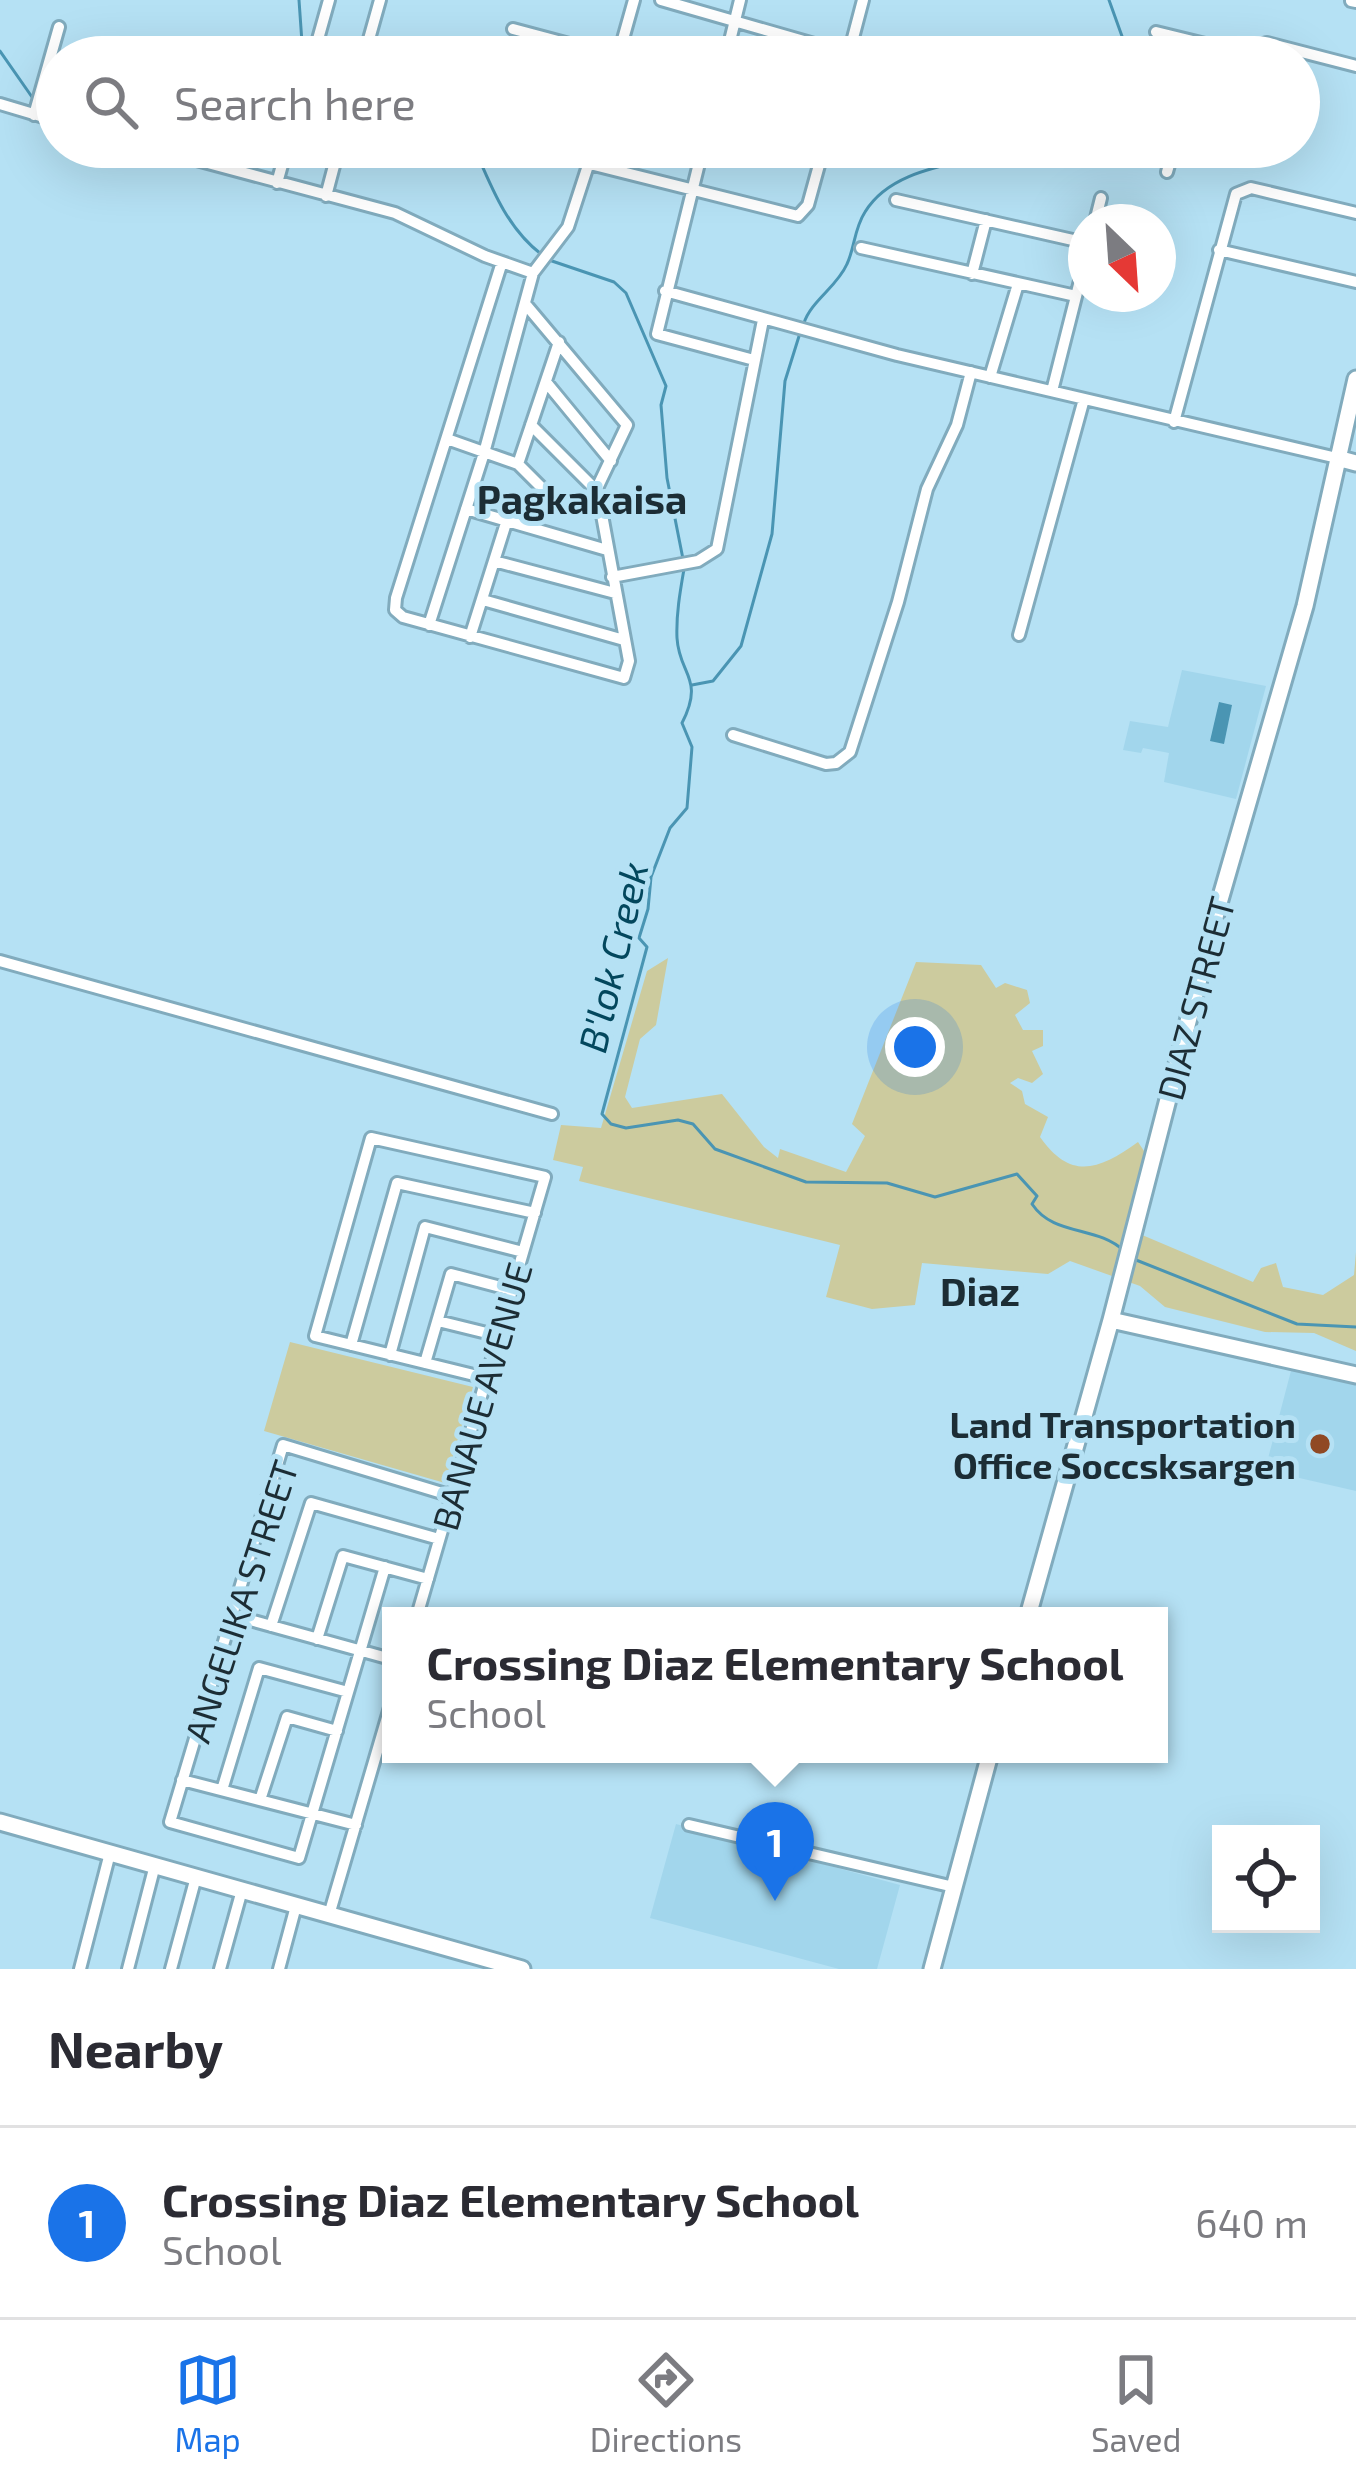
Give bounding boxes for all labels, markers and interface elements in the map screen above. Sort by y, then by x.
search box [36,36,1320,168]
icon: search [78,69,144,135]
text: Search here [174,75,416,129]
north arrow [1068,204,1176,312]
district label: Pagkakaisa [477,475,687,522]
water label: B'lok Creek [567,857,657,1057]
street label: DIAZ STREET [1147,892,1243,1104]
your location [885,1017,945,1077]
street label: BANAUE AVENUE [422,1257,540,1535]
district label: Diaz [940,1267,1020,1314]
place label: Land Transportation Office Soccsksargen [950,1402,1296,1486]
marker: Land Transportation Office Soccsksargen [1307,1431,1333,1457]
street label: ANGELIKA STREET [174,1455,306,1747]
popup [382,1607,1168,1763]
text: Crossing Diaz Elementary School [426,1635,1124,1689]
text: School [426,1689,546,1736]
pin: 1 [736,1802,814,1901]
map controls [1212,1825,1320,1933]
button: locate [1212,1825,1320,1933]
text: Nearby [48,2017,223,2078]
text: Crossing Diaz Elementary School [162,2172,859,2226]
text: 1 [79,2199,95,2246]
text: 640 m [1195,2199,1308,2246]
text: School [162,2226,282,2273]
tab: Map [175,2347,241,2459]
tab: Directions [590,2347,742,2459]
tab: Saved [1091,2347,1181,2459]

